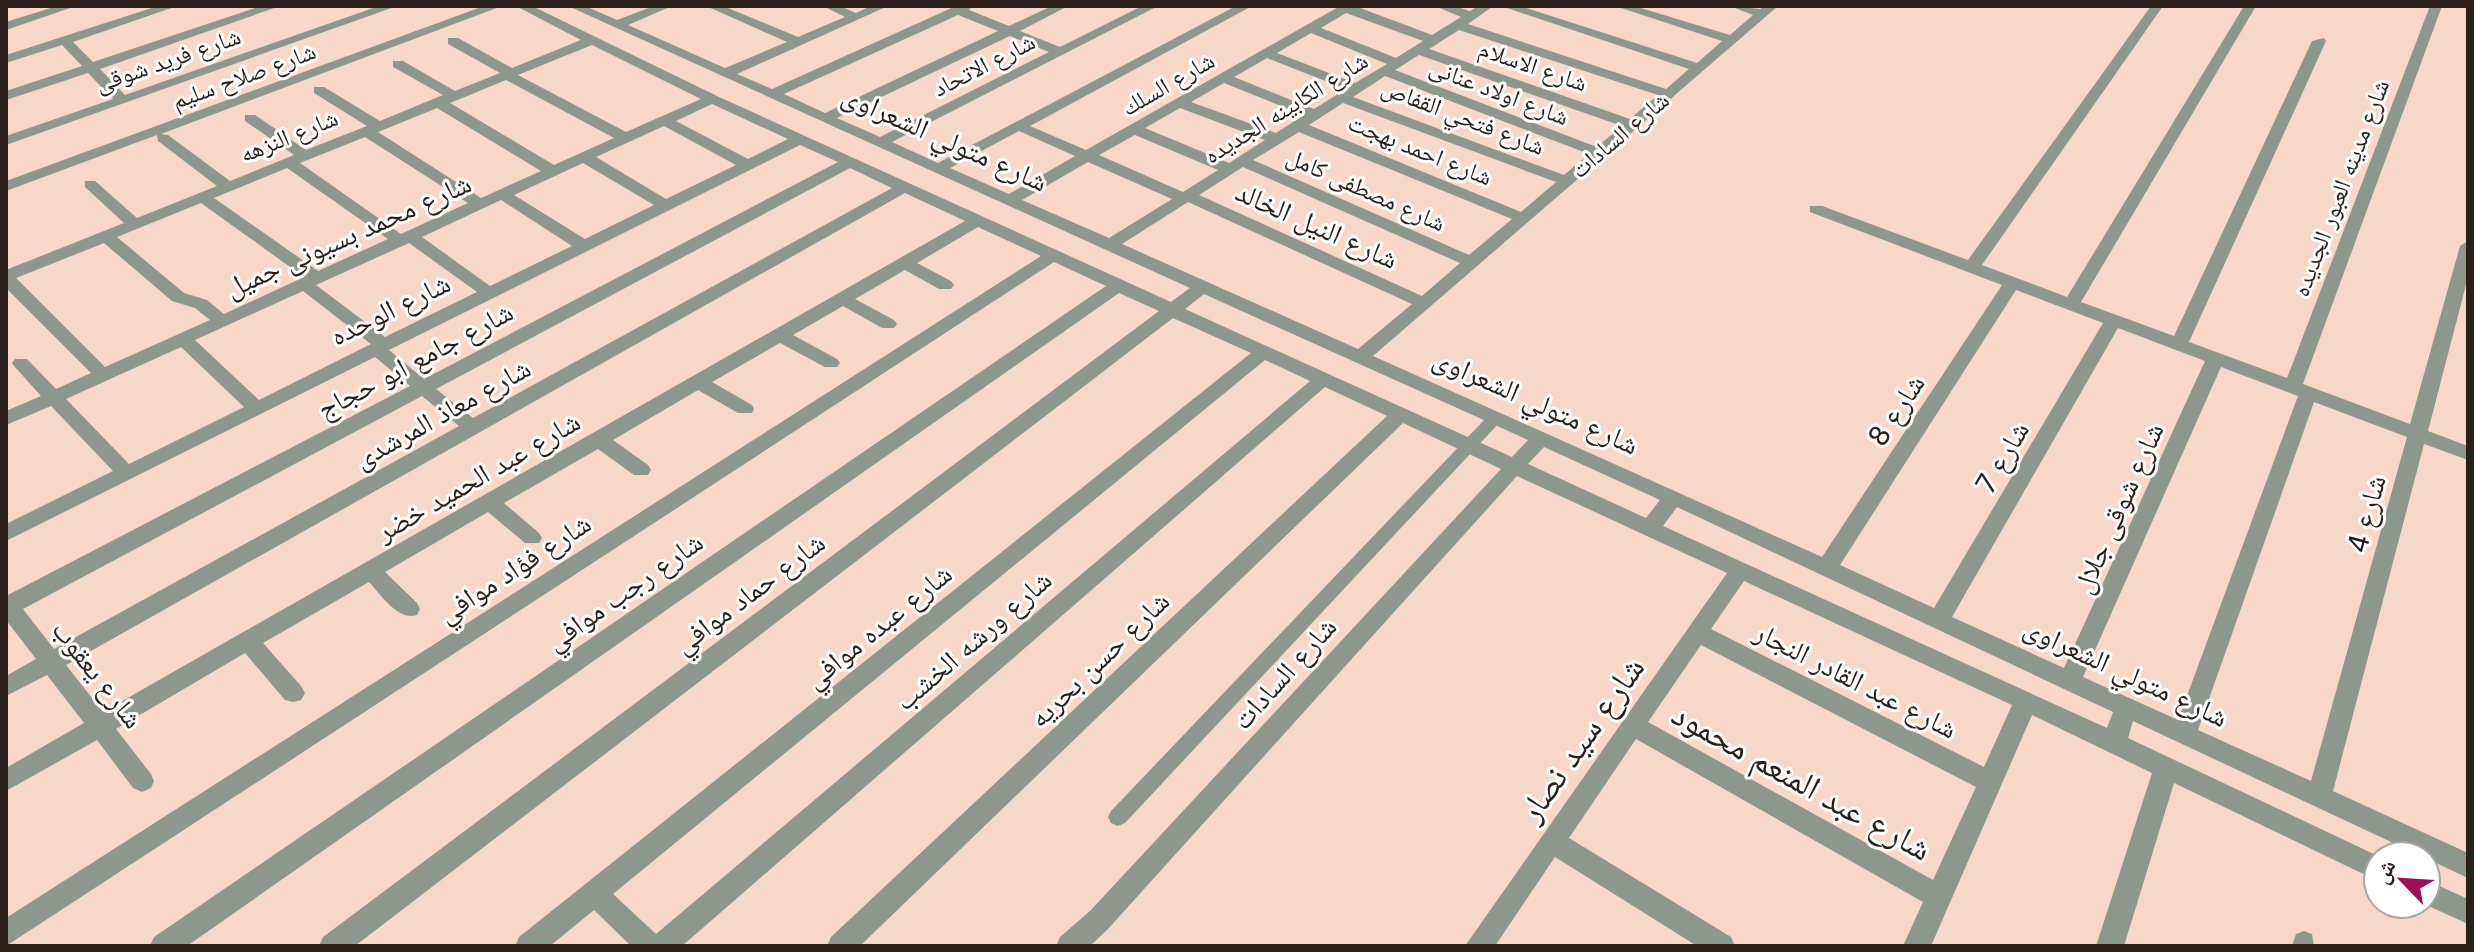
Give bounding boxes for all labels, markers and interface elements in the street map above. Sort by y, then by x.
street label: شارع فريد شوقى [91,21,245,99]
street label: شارع الاتحاد [928,26,1040,104]
street label: شارع الاسلام [1475,33,1591,99]
street label: شارع صلاح سليم [168,36,320,117]
street label: شارع السلك [1116,45,1220,123]
street label: شارع الكابينه الجديده [1198,46,1374,170]
street label: شارع اولاد عنانى [1425,52,1573,132]
street label: شارع فتحي القفاص [1376,72,1549,166]
street label: شارع مدينه العبور الجديده [2286,75,2396,301]
street label: شارع متولي الشعراوى [835,77,1053,204]
street label: شارع السادات [1565,85,1675,185]
street label: شارع النزهه [236,103,342,169]
street label: شارع احمد بهجت [1344,107,1496,193]
street label: شارع مصطفى كامل [1282,142,1450,238]
street label: شارع محمد بسيونى جميل [220,165,477,305]
street label: شارع النيل الخالد [1230,174,1403,277]
street label: شارع الوحده [324,265,456,354]
street label: شارع جامع ابو حجاج [311,294,519,427]
street label: شارع متولي الشعراوى [1426,340,1644,467]
street label: شارع معاذ المرشدى [348,350,537,476]
street label: شارع 8 [1860,368,1932,453]
street label: شارع عبد الحميد خضر [369,404,586,549]
street label: شارع 7 [1968,415,2037,499]
street label: شارع شوقى جلال [2065,417,2172,599]
street label: شارع 4 [2339,471,2394,557]
street label: شارع فؤاد موافي [431,506,600,635]
street label: شارع رجب موافي [539,524,713,663]
street label: شارع حماد موافي [667,525,835,666]
street label: شارع عبده موافي [798,556,962,700]
street label: شارع ورشه الخشب [888,563,1059,718]
street label: شارع حسن بحريه [1022,584,1177,735]
street label: شارع السادات [1225,610,1344,737]
street label: شارع متولي الشعراوى [2016,610,2233,740]
street label: شارع يعقوب [44,613,151,735]
street label: شارع عبد القادر النجار [1748,614,1963,747]
street label: شارع سيد نصار [1508,648,1654,831]
street label: شارع عبد المنعم محمود [1664,692,1939,871]
north arrow [2362,840,2442,920]
text: ش [2367,855,2401,888]

